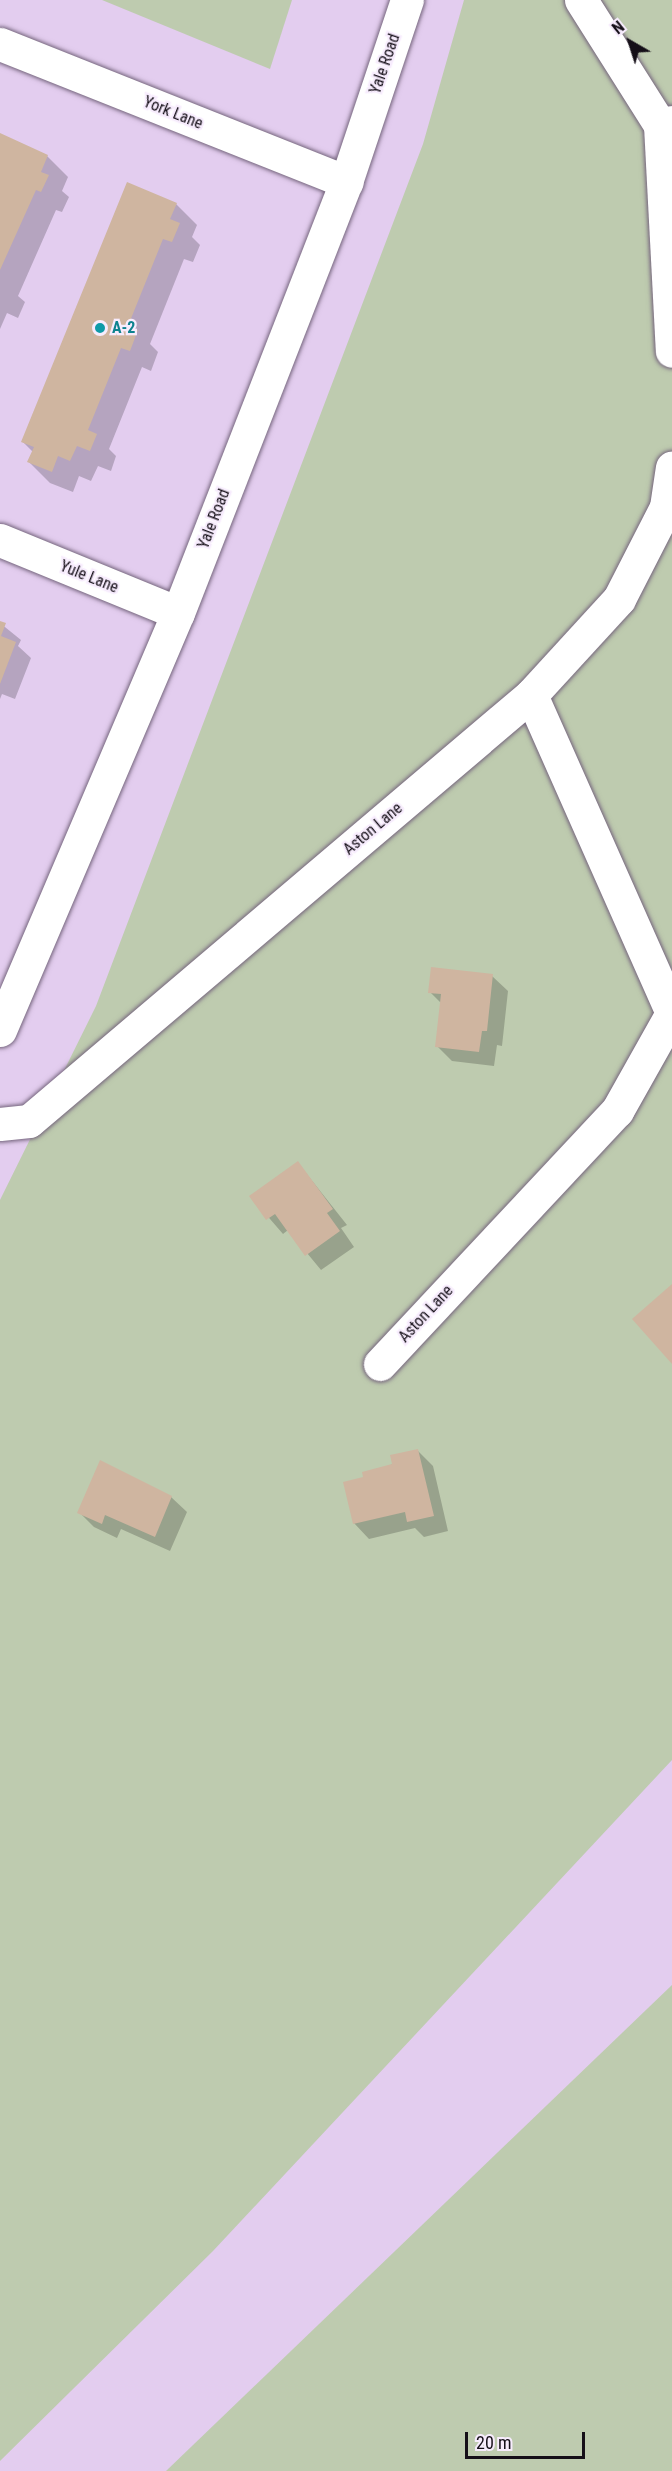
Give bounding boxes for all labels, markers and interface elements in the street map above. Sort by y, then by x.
north arrow [600,12,660,72]
text: N [609,17,628,38]
street label: Yale Road [366,31,404,97]
street label: York Lane [141,92,205,134]
place label: A-2 [112,318,135,338]
marker: A-2 [93,321,107,335]
street label: Yale Road [194,486,234,552]
street label: Yule Lane [57,557,121,597]
street label: Aston Lane [340,799,406,859]
street label: Aston Lane [395,1281,457,1347]
scale bar [468,2420,588,2458]
text: 20 m [476,2432,511,2453]

